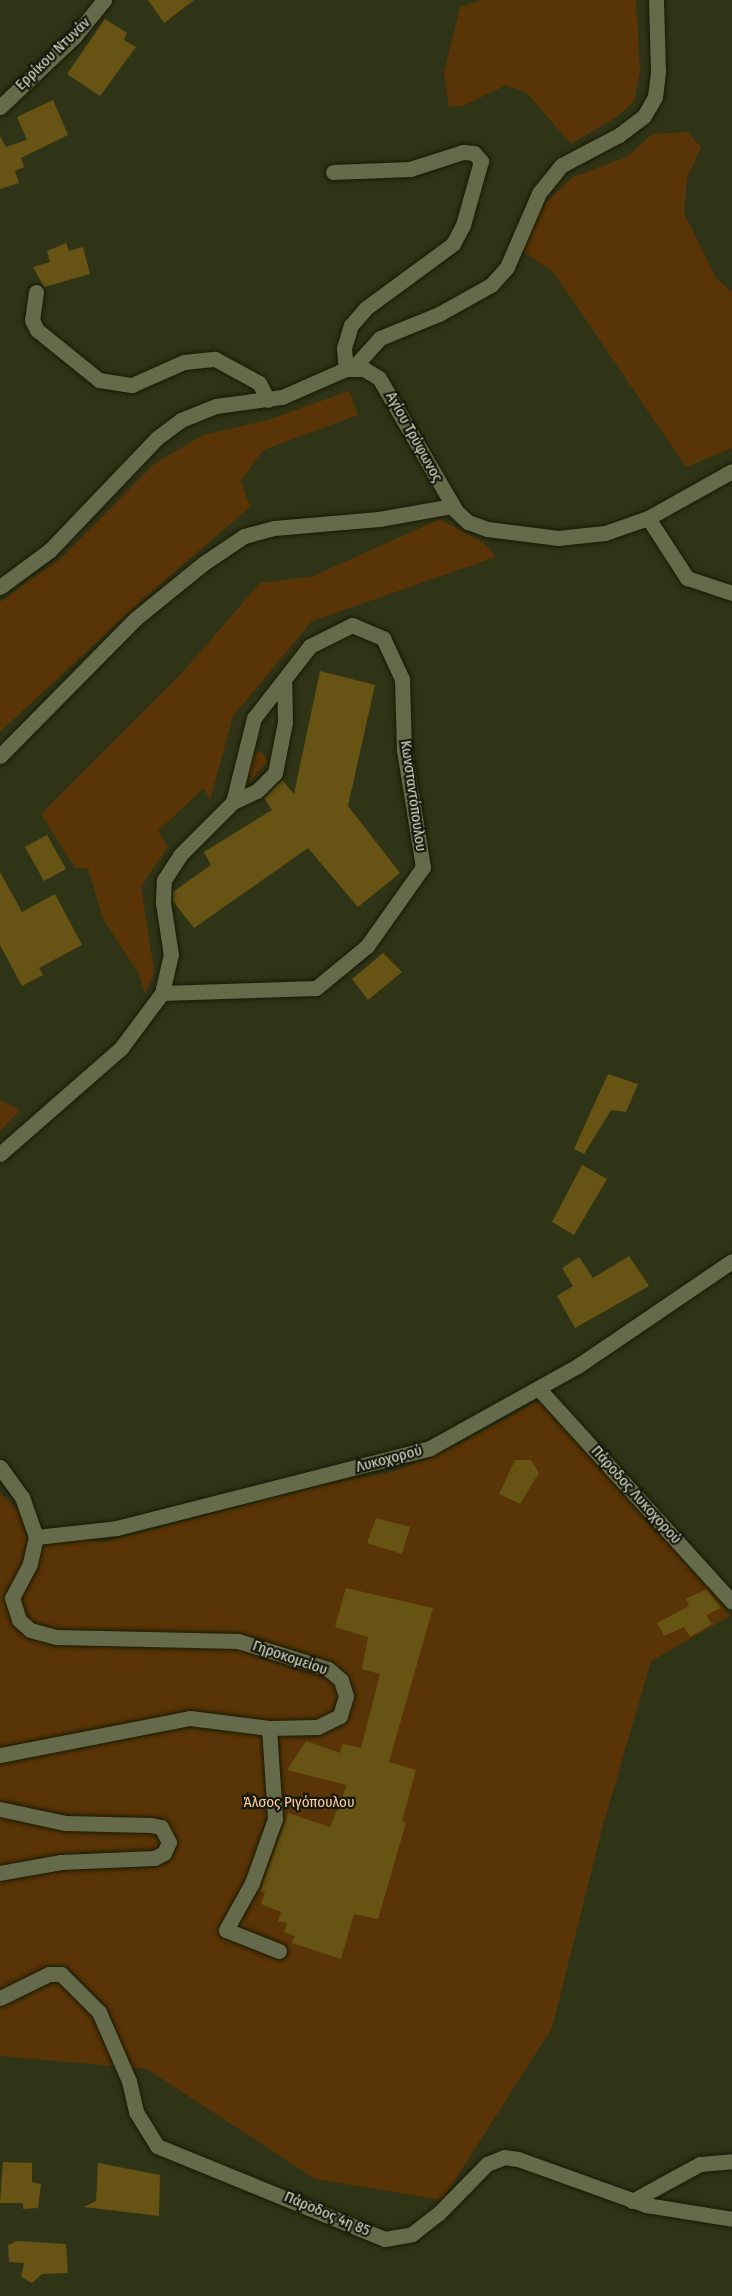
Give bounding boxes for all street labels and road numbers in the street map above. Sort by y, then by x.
street label: Ερρίκου Ντυνάν [12,14,94,94]
street label: Αγίου Τρύφωνος [382,389,446,485]
street label: Κωνσταντόπουλου [396,739,430,853]
street label: Λυκοχορού [354,1442,424,1476]
street label: Πάροδος Λυκοχορού [587,1442,685,1548]
street label: Γηροκομείου [250,1637,330,1679]
street label: Πάροδος 4η 85 [281,2188,373,2240]

